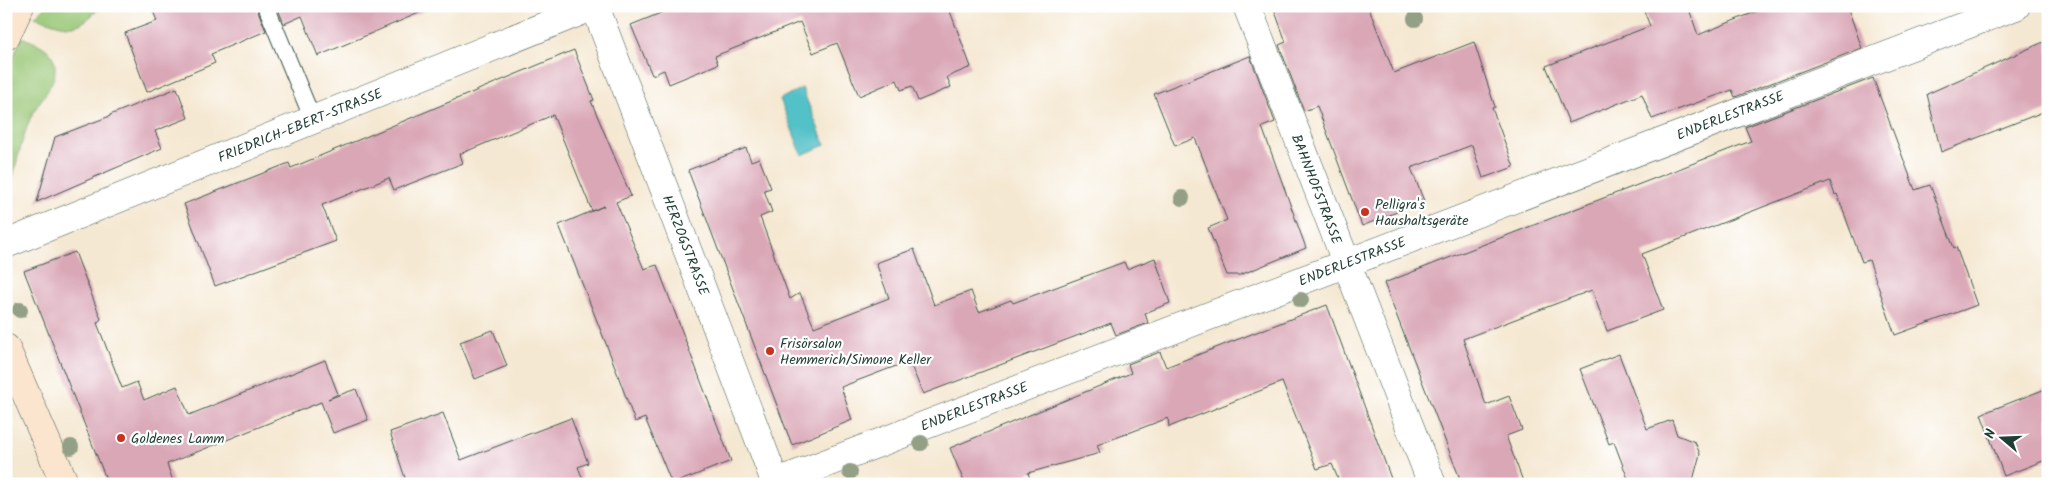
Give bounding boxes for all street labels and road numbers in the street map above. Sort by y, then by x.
street label: FRIEDRICH-EBERT-STRASSE [215,82,387,169]
street label: ENDERLESTRASSE [1673,85,1788,147]
street label: BAHNHOFSTRASSE [1285,131,1347,248]
street label: HERZOGSTRASSE [656,192,715,300]
street label: ENDERLESTRASSE [1295,231,1410,293]
street label: ENDERLESTRASSE [917,376,1032,438]

